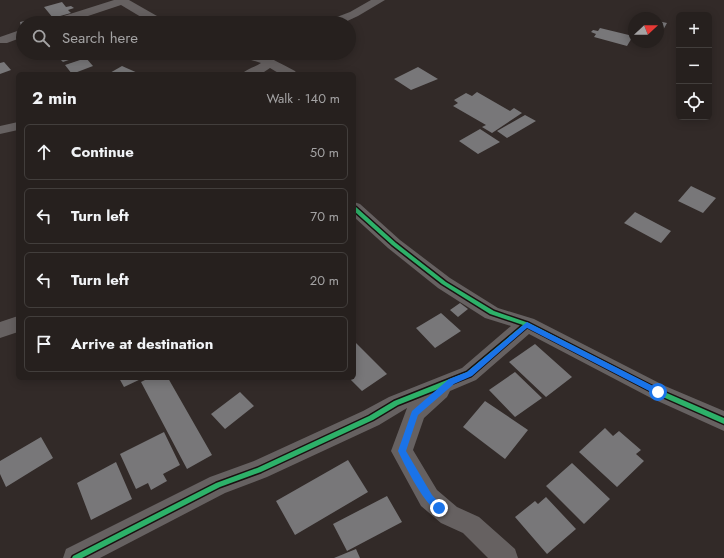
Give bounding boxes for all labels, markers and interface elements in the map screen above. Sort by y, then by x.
north arrow [628,12,664,48]
map controls [676,12,712,120]
button: + [676,12,712,48]
search box [16,16,356,60]
icon: search [30,27,52,49]
text: Search here [62,27,138,49]
button: − [676,48,712,84]
button: locate [676,84,712,120]
text: 2 min [32,86,77,110]
text: Walk · 140 m [266,89,340,108]
icon: ahead [33,141,55,163]
text: Continue [71,141,134,163]
text: 50 m [310,143,339,162]
icon: left [33,205,55,227]
text: Turn left [71,205,129,227]
text: 70 m [310,207,339,226]
icon: left [33,269,55,291]
text: Turn left [71,269,129,291]
text: 20 m [310,271,339,290]
icon: arrive [33,333,55,355]
text: Arrive at destination [71,333,213,355]
route start [649,383,667,401]
route end [430,499,448,517]

